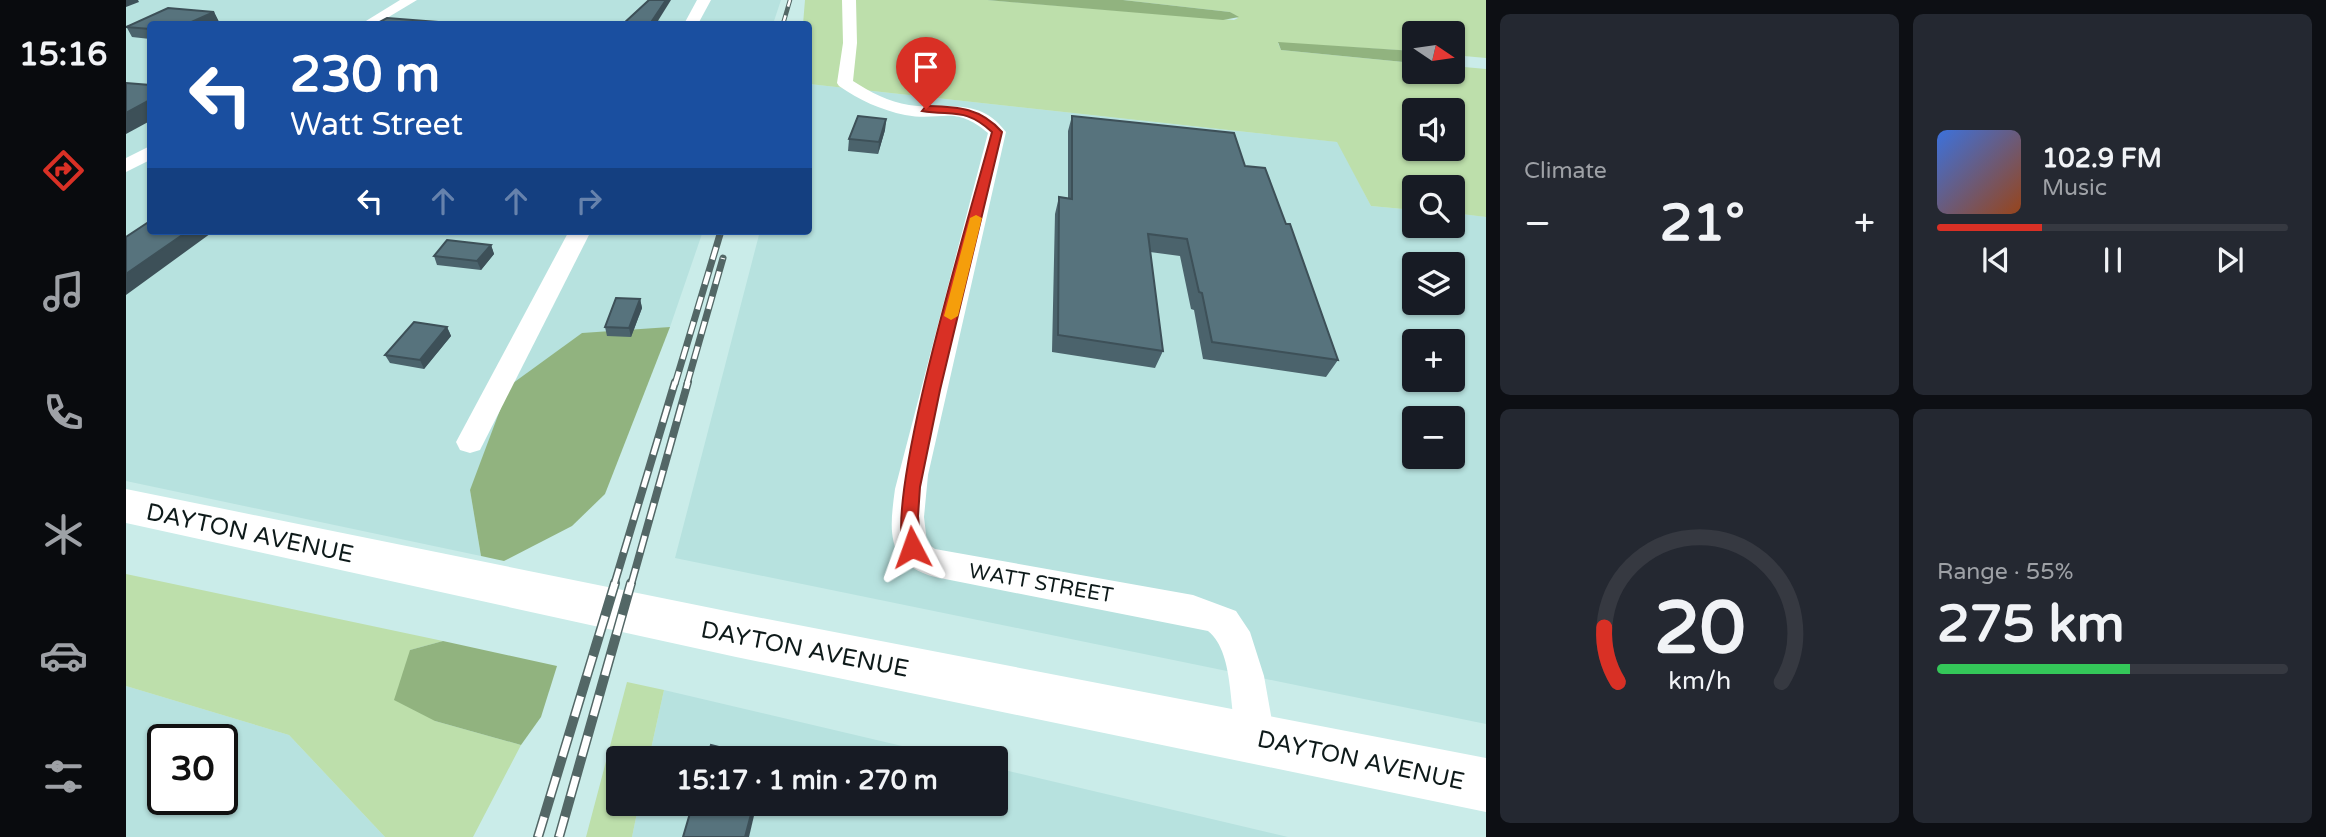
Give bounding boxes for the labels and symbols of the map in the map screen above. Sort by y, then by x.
north arrow [1402,21,1465,84]
pin [896,37,956,109]
street label: DAYTON AVENUE [144,497,356,570]
position arrow [875,510,949,584]
street label: WATT STREET [967,558,1115,609]
street label: DAYTON AVENUE [699,615,911,684]
speed limit sign: 30 [147,724,238,815]
street label: DAYTON AVENUE [1255,724,1467,797]

